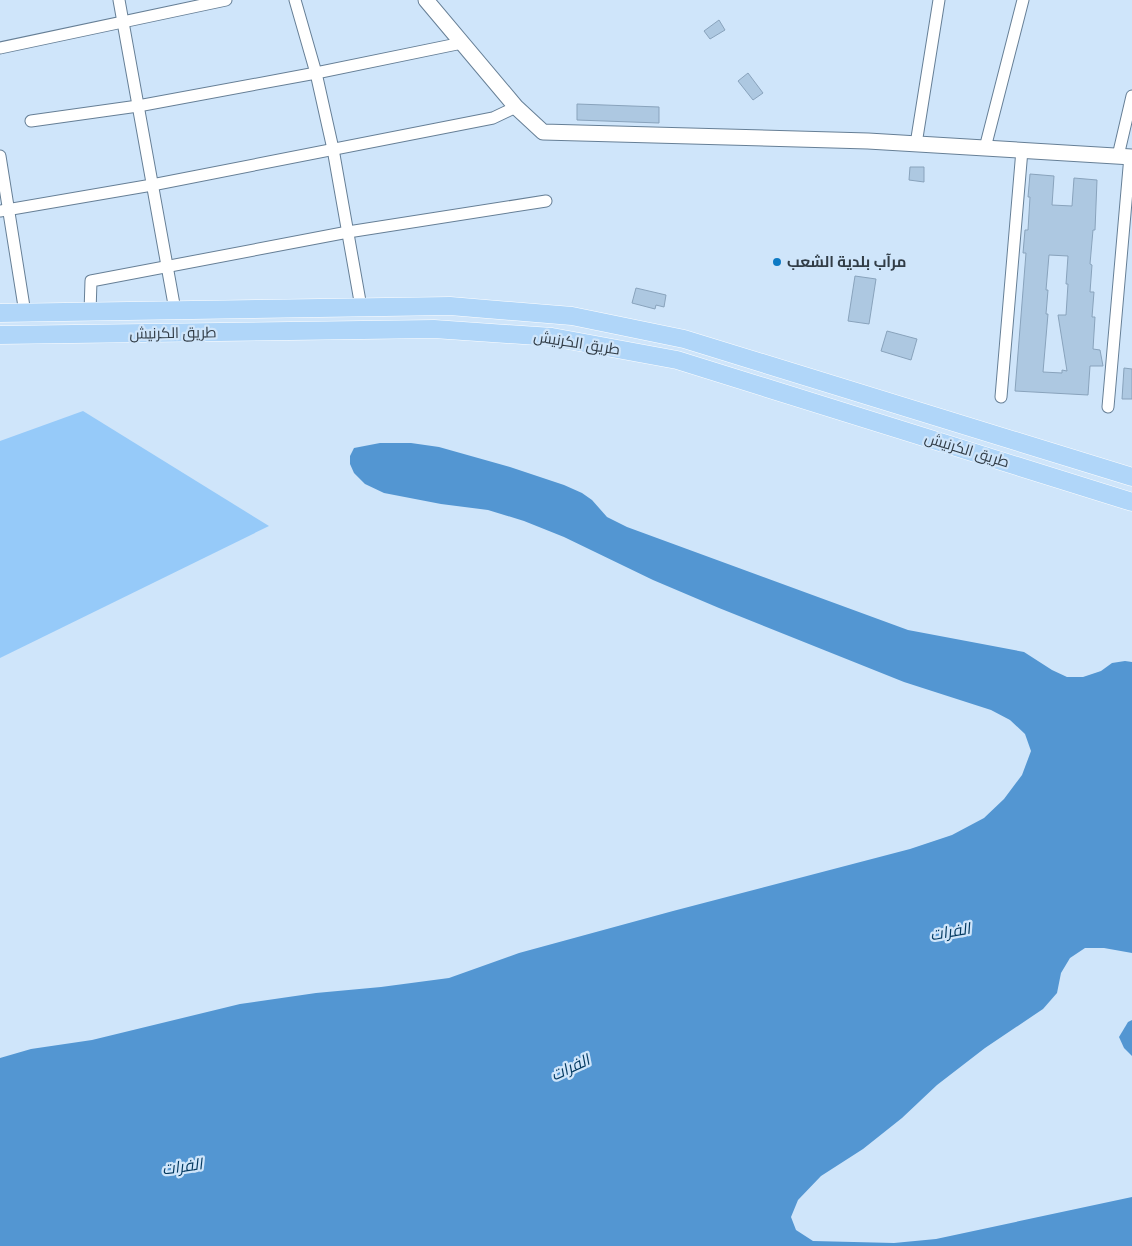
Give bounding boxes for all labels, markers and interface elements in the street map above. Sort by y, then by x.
place label: مرآب بلدية الشعب [787,251,906,272]
marker: مرآب بلدية الشعب [771,256,783,268]
street label: طريق الكرنيش [129,321,217,344]
street label: طريق الكرنيش [532,325,622,360]
street label: طريق الكرنيش [922,427,1012,472]
water label: الفرات [928,916,974,945]
water label: الفرات [547,1048,595,1086]
water label: الفرات [160,1152,205,1180]

